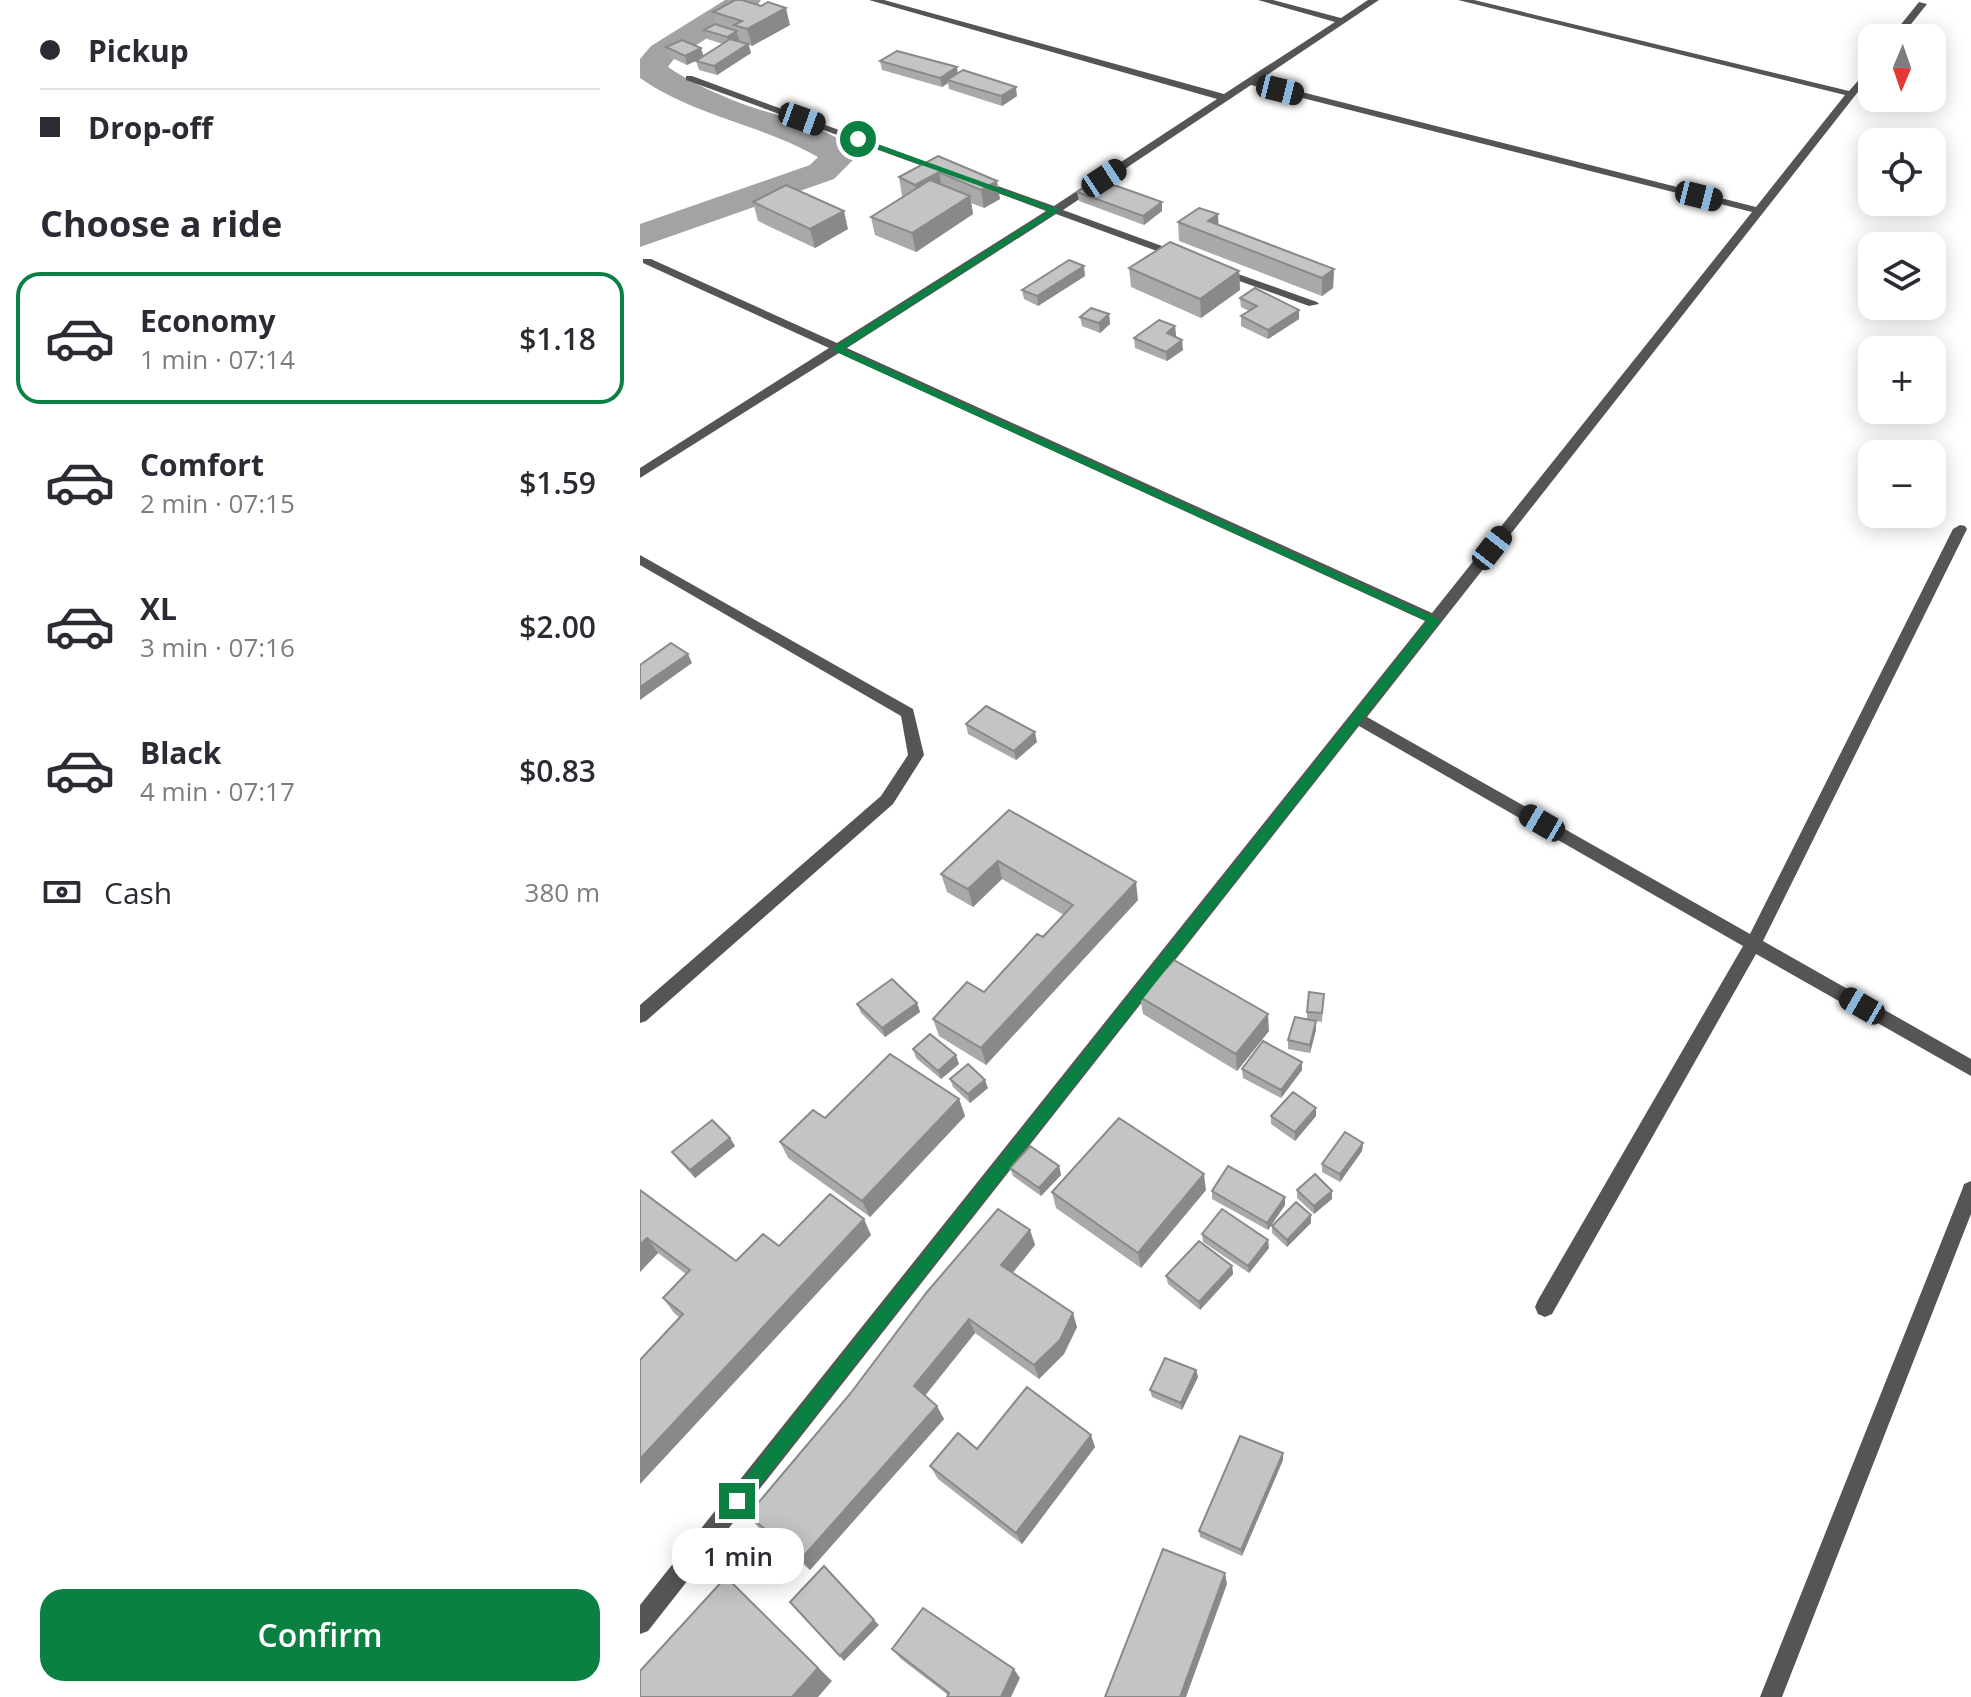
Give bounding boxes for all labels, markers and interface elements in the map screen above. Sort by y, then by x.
north arrow [1858,24,1946,112]
map controls [1858,24,1946,528]
text: Pickup [88,30,189,71]
car [1254,73,1306,107]
car [775,100,829,138]
text: Drop-off [88,107,213,148]
route start [840,121,876,157]
button: locate [1858,128,1946,216]
car [1077,155,1131,201]
car [1673,179,1725,213]
text: Choose a ride [40,199,282,248]
button: layers [1858,232,1946,320]
text: Economy [140,300,276,341]
icon: car [44,302,116,374]
text: $1.18 [519,318,596,359]
button: + [1858,336,1946,424]
text: 1 min · 07:14 [140,341,295,377]
button: − [1858,440,1946,528]
text: Comfort [140,444,264,485]
icon: car [44,446,116,518]
text: $1.59 [519,462,596,503]
text: 2 min · 07:15 [140,485,295,521]
car [1468,522,1516,574]
text: XL [140,588,177,629]
icon: car [44,590,116,662]
text: $2.00 [519,606,596,647]
text: 3 min · 07:16 [140,629,295,665]
text: Black [140,732,221,773]
icon: car [44,734,116,806]
text: $0.83 [519,750,596,791]
text: 4 min · 07:17 [140,773,295,809]
car [1515,801,1569,845]
icon: cash [40,870,84,914]
text: Cash [104,872,172,913]
text: 380 m [525,874,600,910]
car [1835,984,1889,1028]
route end [719,1483,755,1519]
callout: 1 min [671,1529,803,1585]
text: 1 min [703,1538,773,1574]
button: Confirm [40,1589,600,1681]

